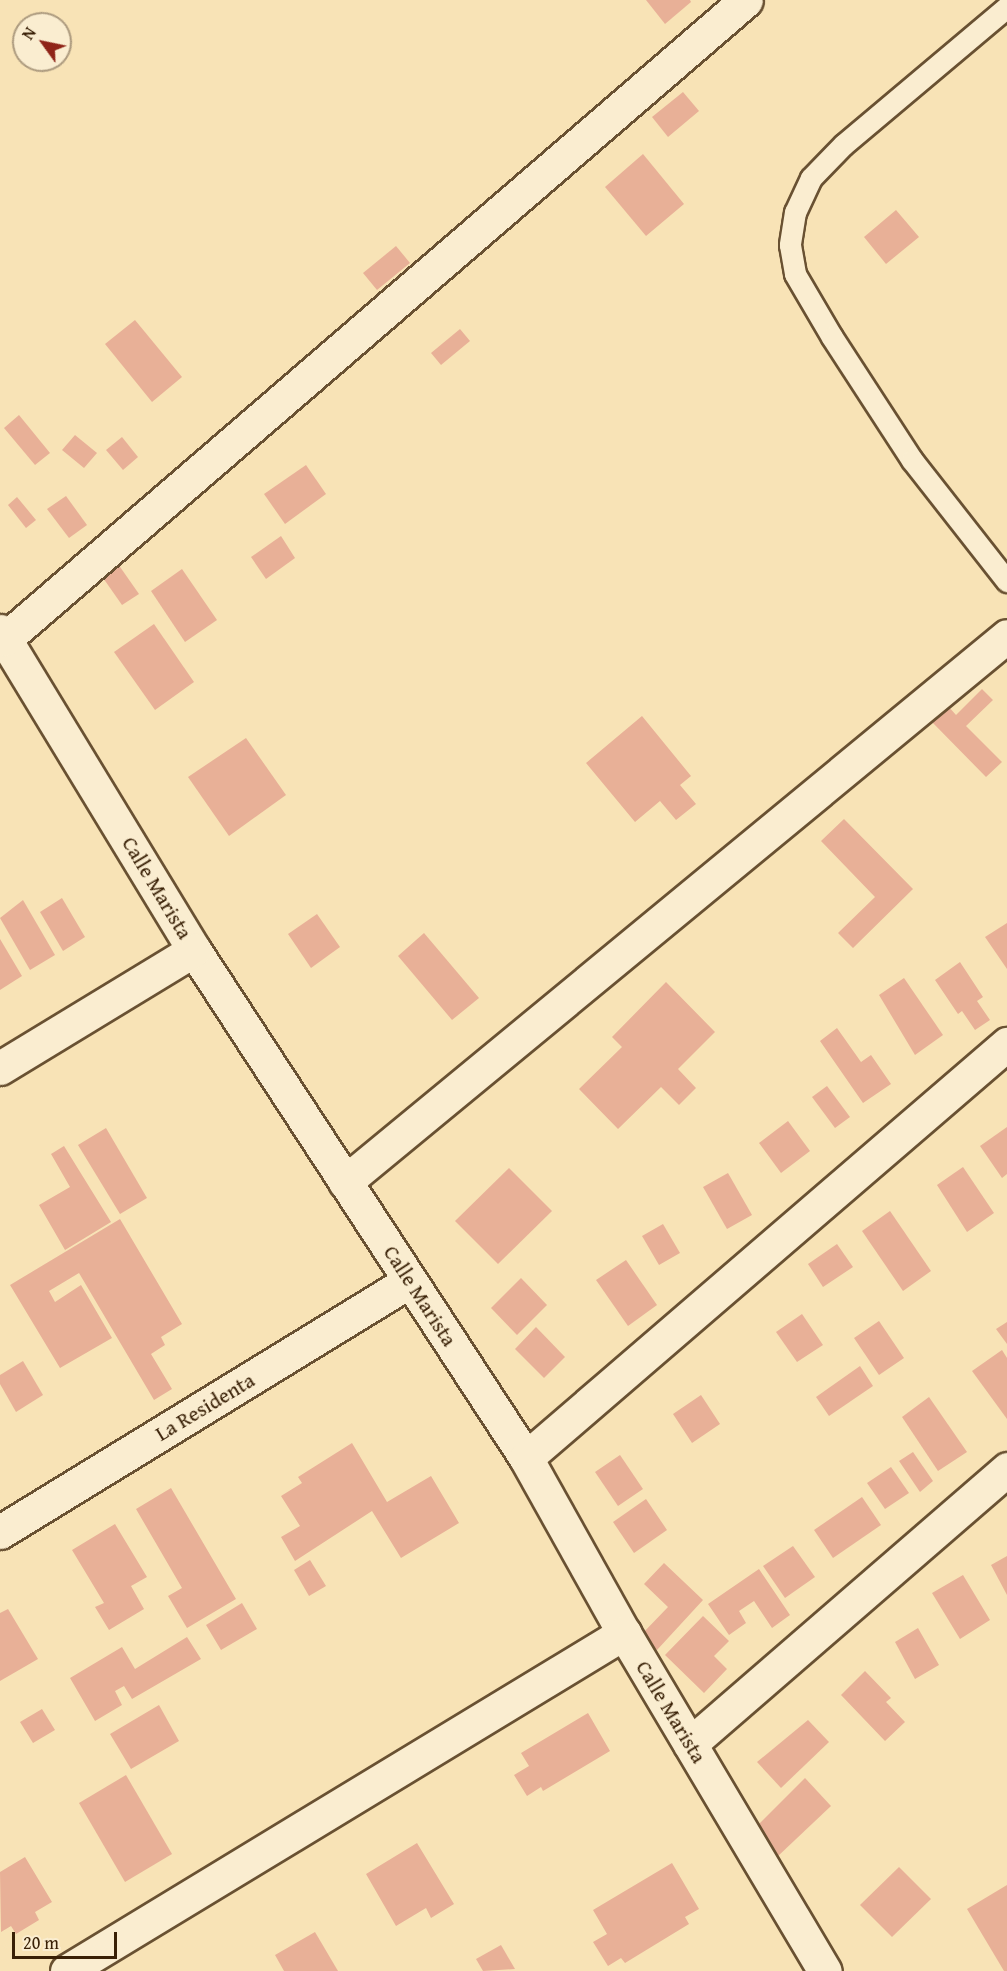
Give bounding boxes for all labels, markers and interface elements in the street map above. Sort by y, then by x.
north arrow [12,12,72,72]
text: N [16,22,42,44]
street label: Calle Marista [117,832,197,944]
street label: Calle Marista [378,1241,462,1351]
street label: La Residenta [151,1368,259,1446]
street label: Calle Marista [631,1656,711,1768]
scale bar [15,1920,120,1958]
text: 20 m [23,1929,59,1956]

